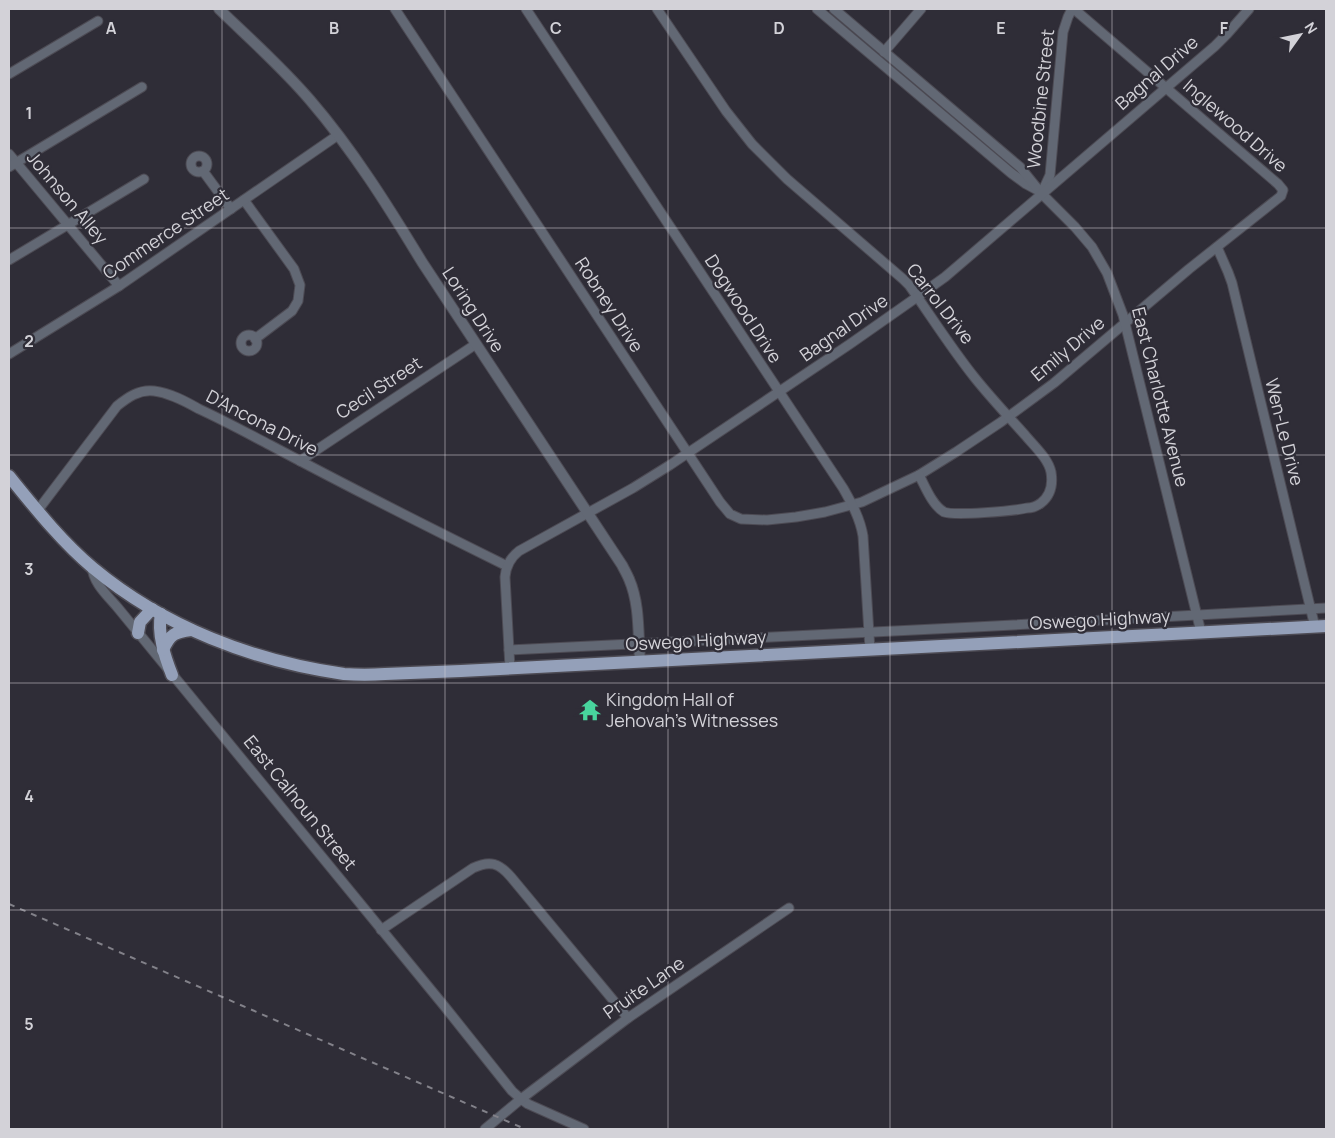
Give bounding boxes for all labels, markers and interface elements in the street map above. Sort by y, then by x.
north arrow [1275,10,1325,60]
text: A [106,17,117,39]
text: B [329,17,339,39]
text: C [550,17,562,39]
text: D [773,17,785,39]
text: E [996,17,1006,39]
text: F [1220,17,1229,39]
text: N [1301,18,1322,37]
street label: Woodbine Street [1021,28,1059,170]
street label: Bagnal Drive [1110,30,1203,115]
street label: Inglewood Drive [1178,73,1293,177]
text: 1 [25,102,33,124]
street label: Johnson Alley [22,146,114,249]
street label: Commerce Street [98,182,233,284]
street label: Dogwood Drive [700,250,788,367]
street label: Robney Drive [570,252,650,357]
street label: Carrol Drive [902,258,980,349]
street label: Loring Drive [437,262,510,357]
street label: Bagnal Drive [795,288,892,366]
street label: East Charlotte Avenue [1127,304,1195,489]
street label: Emily Drive [1026,310,1109,386]
text: 2 [24,330,34,352]
street label: Cecil Street [331,350,426,424]
street label: Wen-Le Drive [1260,376,1310,488]
street label: D'Ancona Drive [202,384,322,461]
text: 3 [24,558,34,580]
street label: Oswego Highway [1029,603,1172,635]
street label: Oswego Highway [625,624,768,656]
place label: Kingdom Hall of Jehovah’s Witnesses [606,687,778,732]
temple icon: Kingdom Hall of Jehovah’s Witnesses [577,697,603,723]
street label: East Calhoun Street [239,730,363,875]
text: 4 [24,785,34,807]
street label: Pruite Lane [598,951,689,1024]
text: 5 [24,1013,34,1035]

